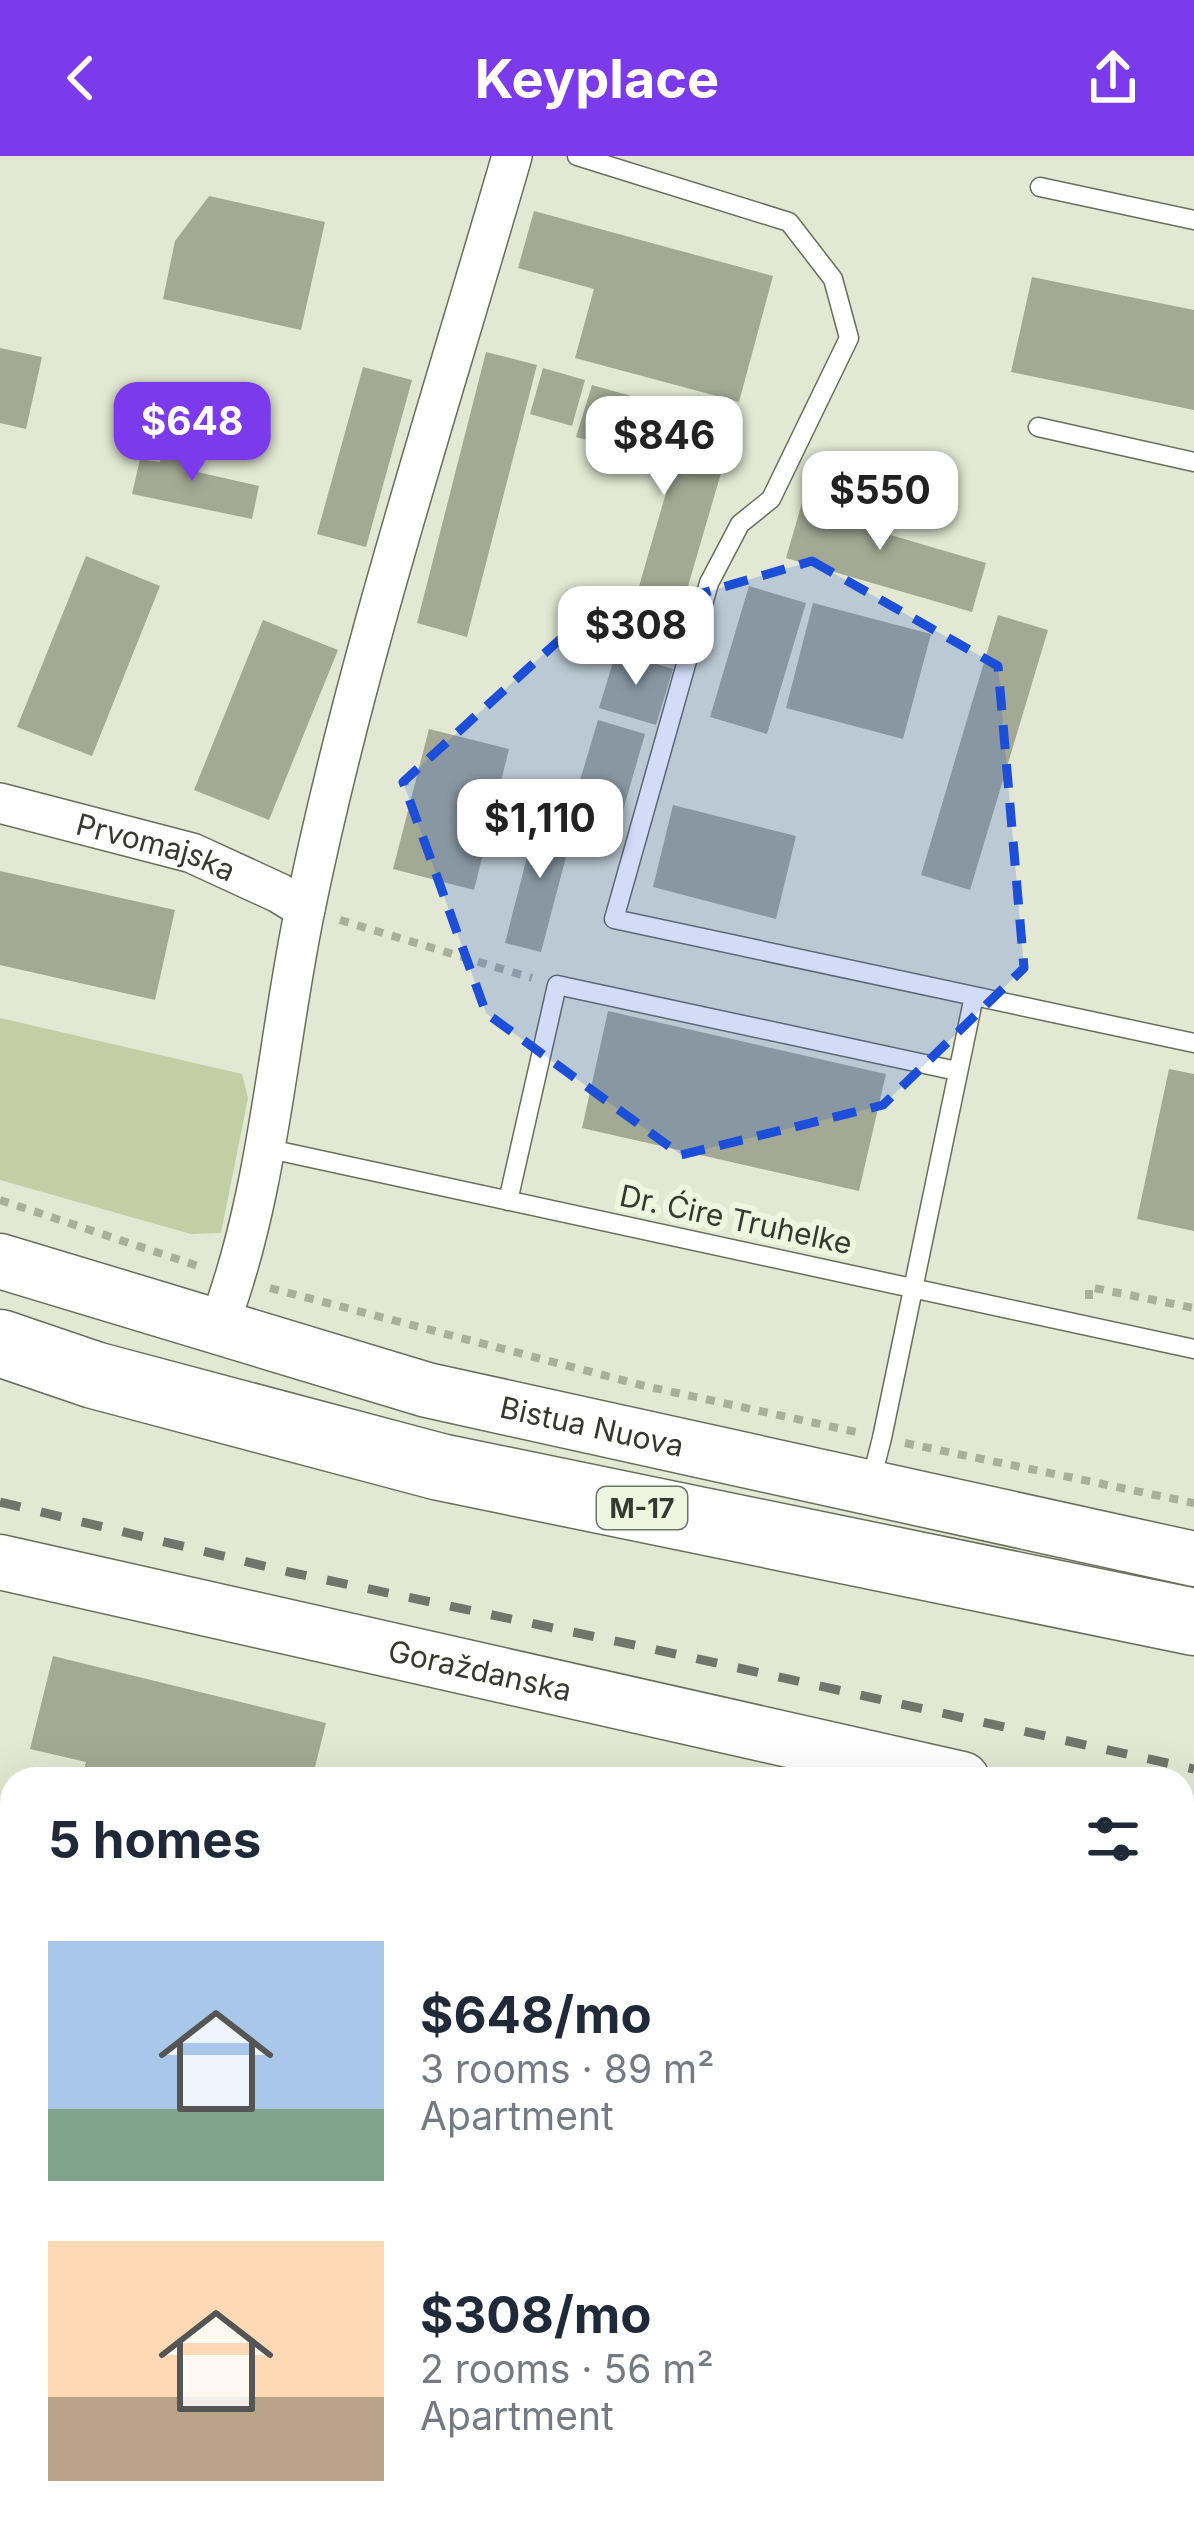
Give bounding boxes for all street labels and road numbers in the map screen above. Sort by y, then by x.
street label: Prvomajska [72,806,241,889]
street label: Dr. Ćire Truhelke [617,1177,855,1261]
street label: Bistua Nuova [497,1389,687,1464]
road number: M-17 [597,1487,687,1529]
street label: Goraždanska [385,1632,575,1708]

